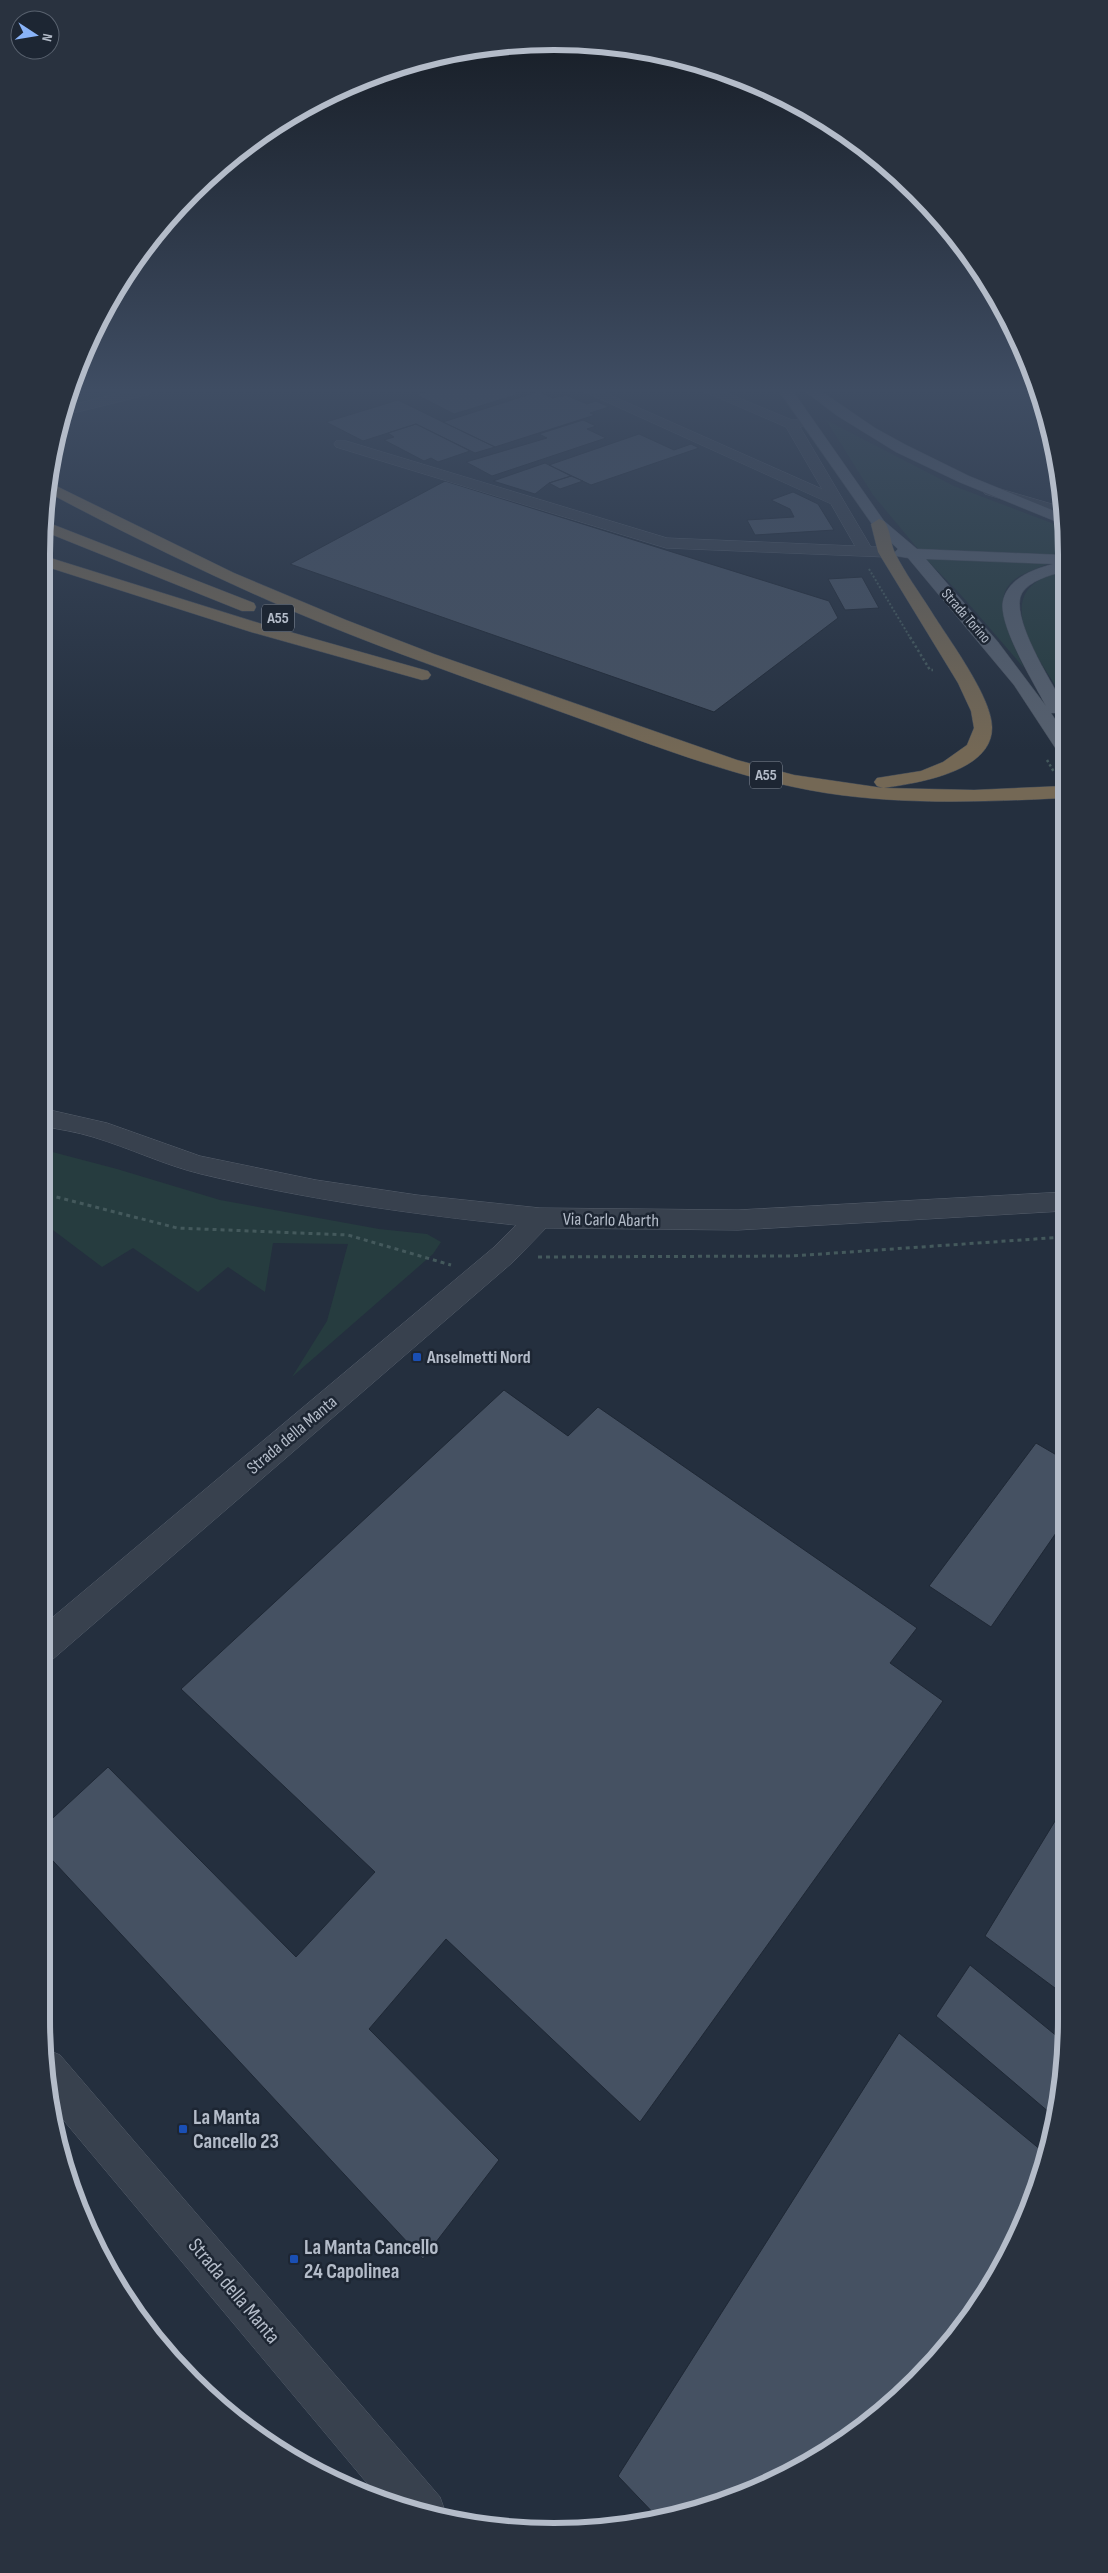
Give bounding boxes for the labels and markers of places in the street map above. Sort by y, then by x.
place label: Anselmetti Nord [426,1347,531,1368]
marker: Anselmetti Nord [411,1351,423,1363]
place label: La Manta Cancello 23 [193,2105,279,2154]
marker: La Manta Cancello 23 [177,2123,189,2135]
place label: La Manta Cancello 24 Capolinea [304,2235,438,2284]
marker: La Manta Cancello 24 Capolinea [288,2253,300,2265]

